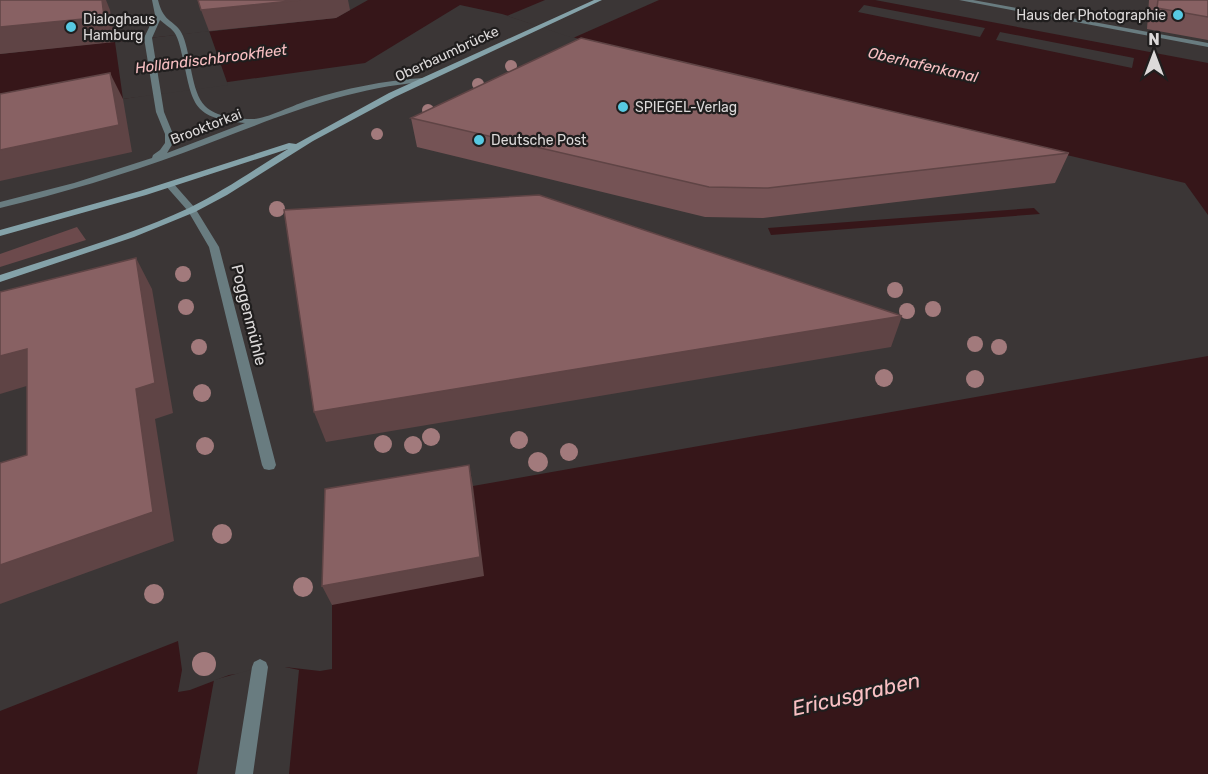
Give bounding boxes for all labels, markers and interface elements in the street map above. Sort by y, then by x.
place label: Haus der Photographie [1016,7,1166,24]
marker: Haus der Photographie [1171,8,1185,22]
place label: Dialoghaus Hamburg [83,11,155,44]
marker: Dialoghaus Hamburg [64,20,78,34]
street label: Oberbaumbrücke [392,22,502,85]
north arrow [1124,24,1184,84]
text: N [1148,30,1160,49]
water label: Holländischbrookfleet [134,41,288,77]
water label: Oberhafenkanal [866,44,980,86]
place label: SPIEGEL-Verlag [635,99,737,116]
marker: SPIEGEL-Verlag [616,100,630,114]
street label: Brooktorkai [168,106,244,148]
place label: Deutsche Post [491,132,587,149]
marker: Deutsche Post [472,133,486,147]
street label: Poggenmühle [227,262,271,368]
water label: Ericusgraben [790,667,922,721]

